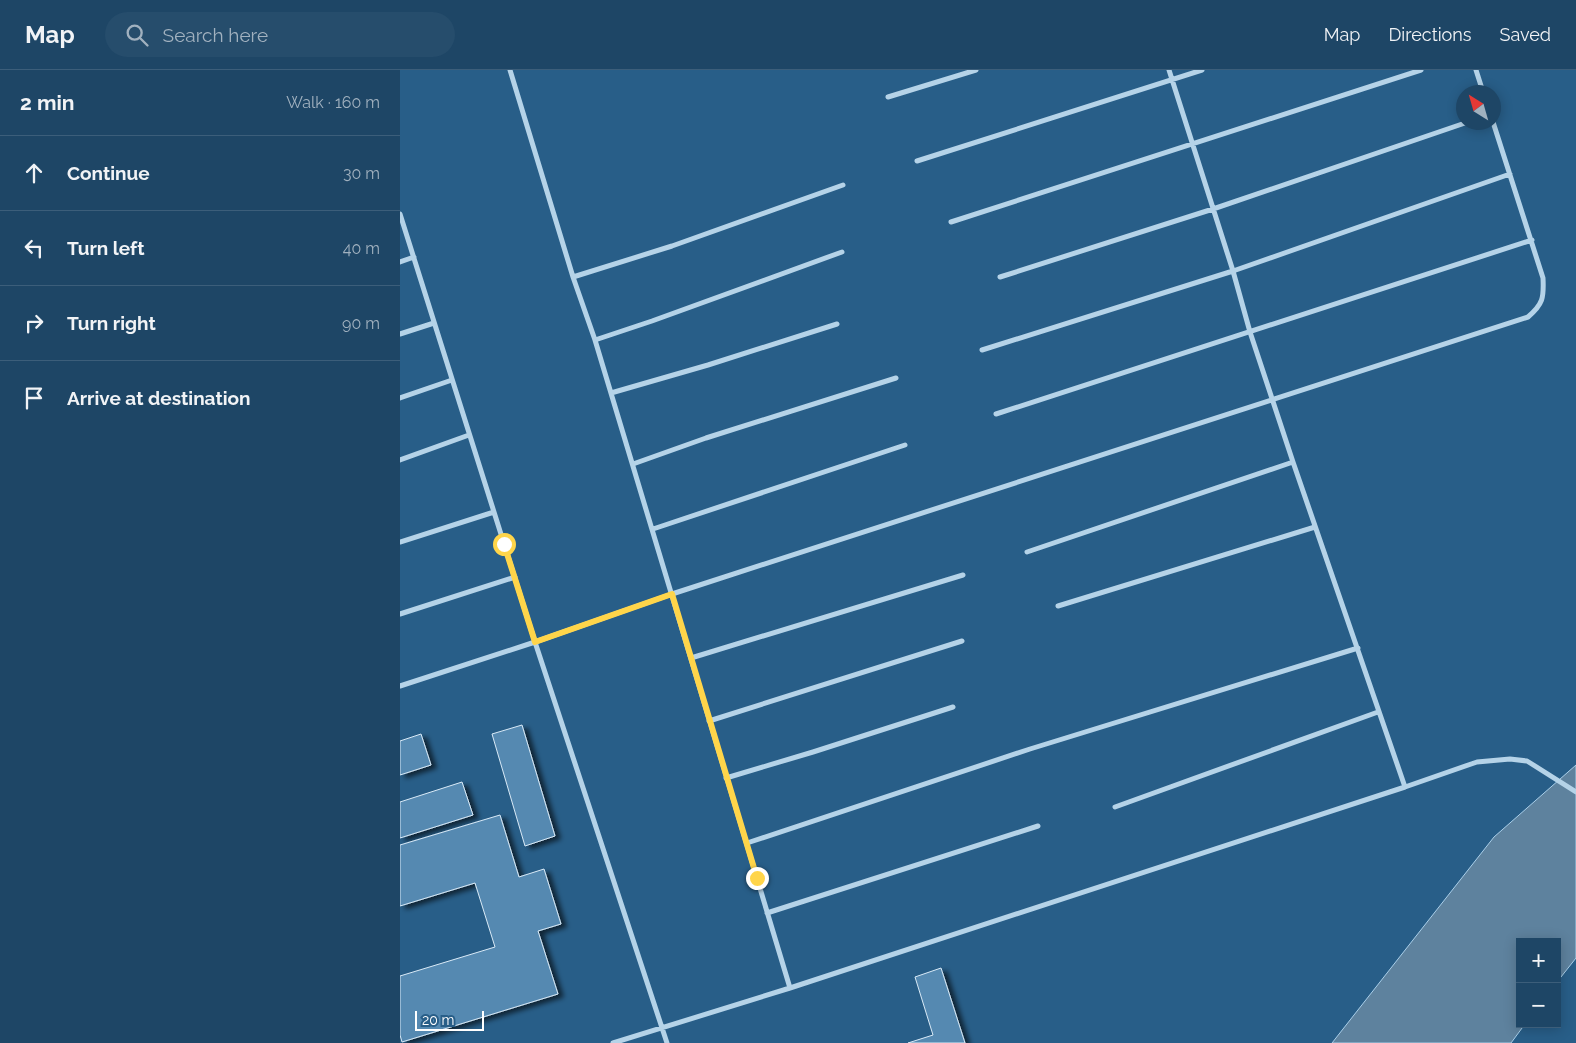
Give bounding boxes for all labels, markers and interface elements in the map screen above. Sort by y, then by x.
search box [105,12,455,57]
text: Map [25,20,75,49]
icon: search [123,21,151,49]
text: Search here [163,24,268,46]
text: Map [1324,24,1360,45]
text: Directions [1388,24,1472,45]
text: Saved [1500,24,1551,45]
north arrow [1456,85,1501,130]
text: 2 min [20,90,74,115]
text: Walk · 160 m [286,93,380,112]
icon: ahead [20,159,48,187]
text: Continue [67,162,150,184]
text: 30 m [343,164,380,183]
icon: left [20,234,48,262]
text: Turn left [67,237,144,259]
text: 40 m [343,239,380,258]
icon: right [20,309,48,337]
text: Turn right [67,312,156,334]
text: 90 m [342,314,380,333]
icon: arrive [20,384,48,412]
text: Arrive at destination [67,387,251,409]
route start [493,533,516,556]
route end [746,867,769,890]
map controls [1516,938,1561,1028]
button: + [1516,938,1561,983]
button: − [1516,983,1561,1028]
scale bar [415,1008,484,1031]
text: 20 m [422,1012,454,1028]

